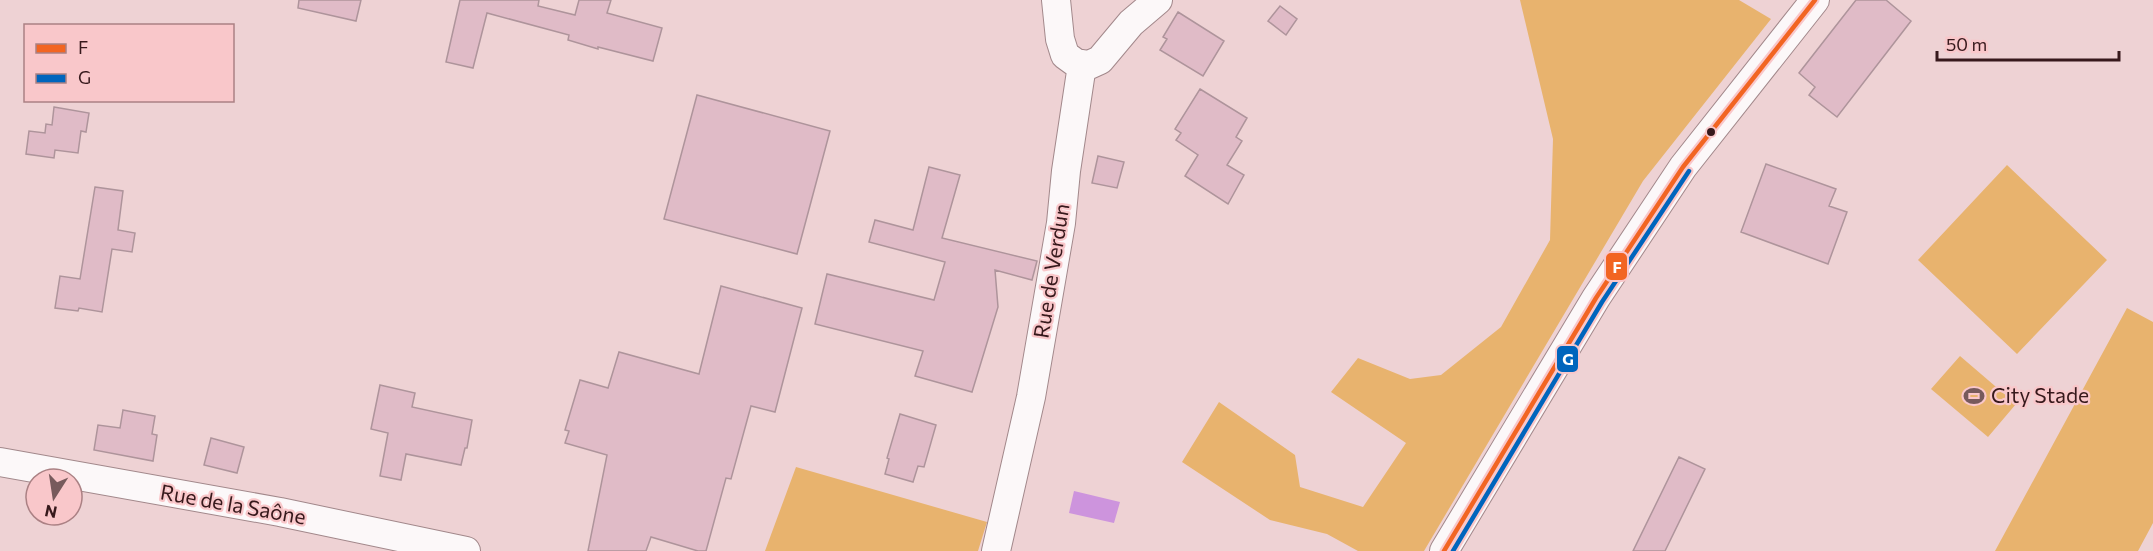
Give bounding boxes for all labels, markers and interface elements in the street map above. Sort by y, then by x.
legend [24,24,234,102]
scale bar [1937,24,2118,62]
text: 50 m [1946,33,1987,55]
text: F [78,36,88,58]
text: G [78,66,91,88]
unlabelled marker [1705,126,1717,138]
street label: Rue de Verdun [1028,202,1073,340]
line badge: F [1605,252,1628,281]
text: F [1612,257,1622,276]
line badge: G [1556,345,1579,373]
text: G [1562,349,1574,368]
place label: City Stade [1991,382,2089,407]
sports icon: City Stade [1962,384,1986,408]
north arrow [24,467,84,527]
street label: Rue de la Saône [159,478,308,529]
text: N [43,502,59,523]

